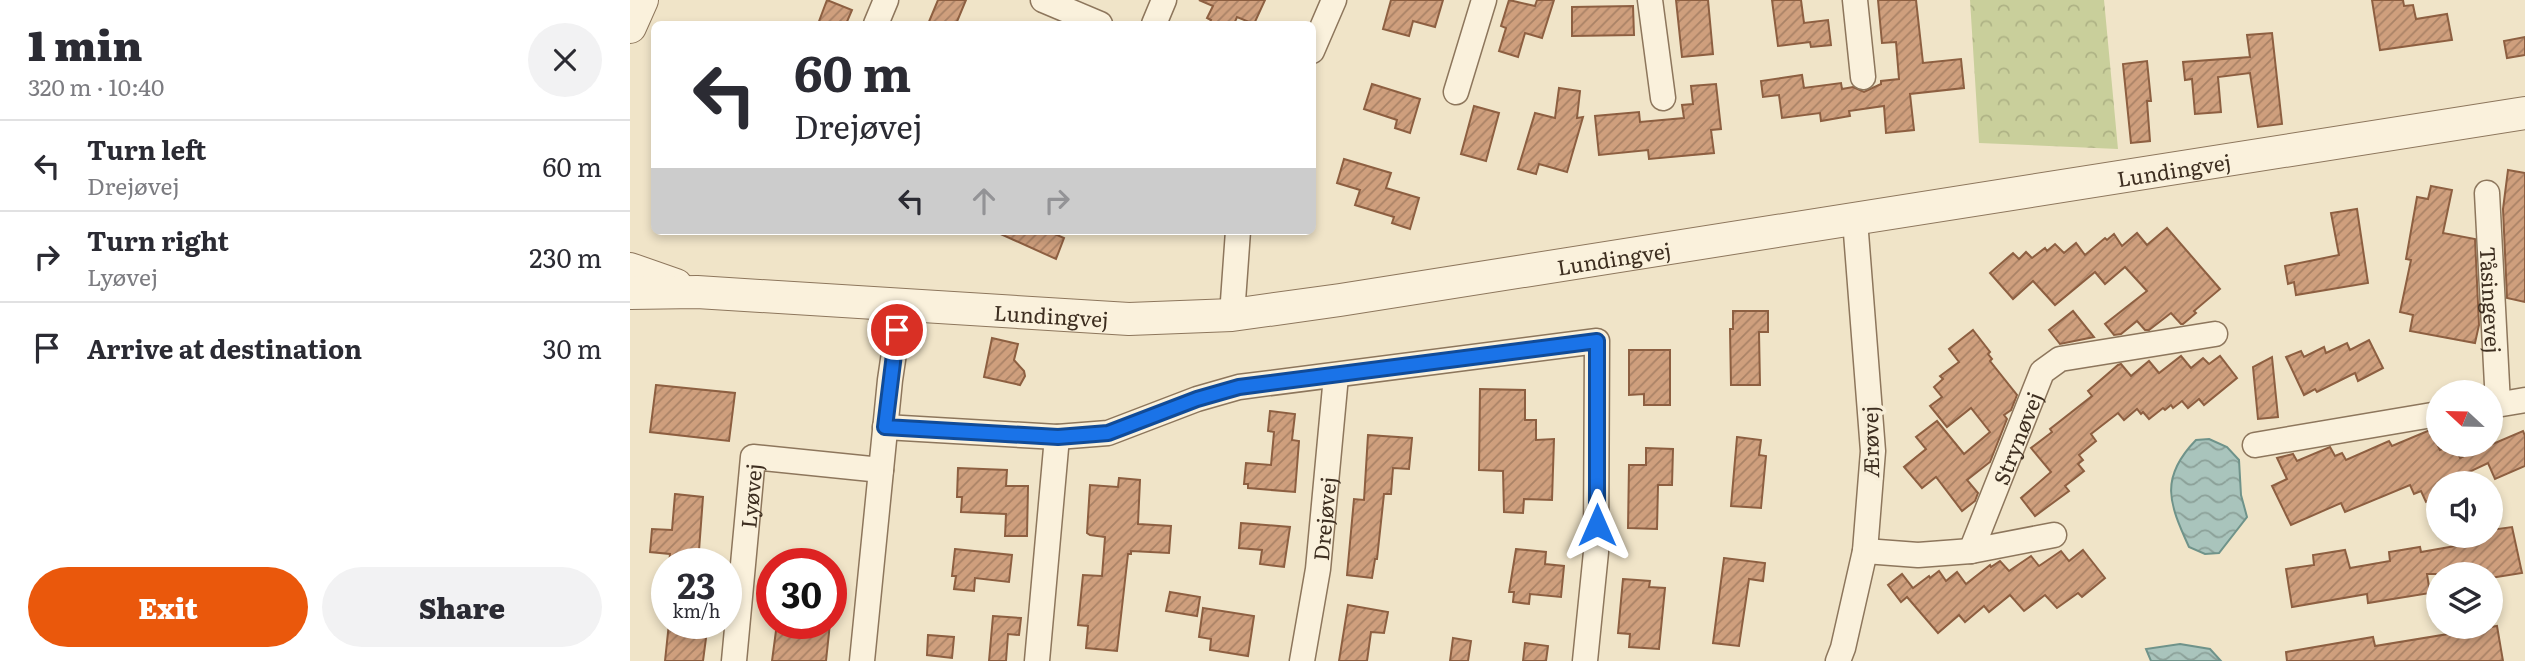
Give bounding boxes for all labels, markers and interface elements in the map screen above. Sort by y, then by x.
text: 1 min [28,12,143,74]
button: close [528,23,602,97]
text: 60 m [794,34,911,107]
icon: left [679,49,770,140]
text: 320 m · 10:40 [28,69,164,103]
text: Drejøvej [794,101,923,149]
text: Turn left [87,129,206,168]
street label: Lundingvej [2115,144,2233,193]
text: 60 m [543,146,602,185]
icon: left [28,147,66,185]
text: Drejøvej [87,168,180,202]
icon: left [892,182,930,220]
icon: ahead [965,182,1003,220]
icon: right [1038,182,1076,220]
text: Turn right [87,220,229,259]
street label: Lundingvej [1554,233,1673,281]
text: 230 m [529,237,602,276]
icon: right [28,238,66,276]
street label: Tåsingevej [2474,246,2511,354]
text: Lyøvej [87,259,158,293]
street label: Lundingvej [993,295,1110,333]
pin [867,300,927,360]
icon: arrive [878,311,916,349]
text: Arrive at destination [87,328,362,367]
text: 30 m [542,328,602,367]
icon: arrive [28,329,66,367]
north arrow [2426,380,2502,457]
map controls [2426,380,2503,639]
street label: Strynøvej [1984,387,2048,489]
street label: Ærøvej [1853,406,1885,478]
street label: Lyøvej [731,462,768,529]
button: sound [2426,471,2503,548]
street label: Drejøvej [1303,475,1342,562]
position arrow [1560,488,1634,562]
speed limit sign: 30 [756,548,847,639]
text: 23 [677,558,716,610]
button: layers [2426,562,2503,639]
button: Exit [28,567,308,647]
button: Share [322,567,602,647]
text: km/h [673,597,720,624]

